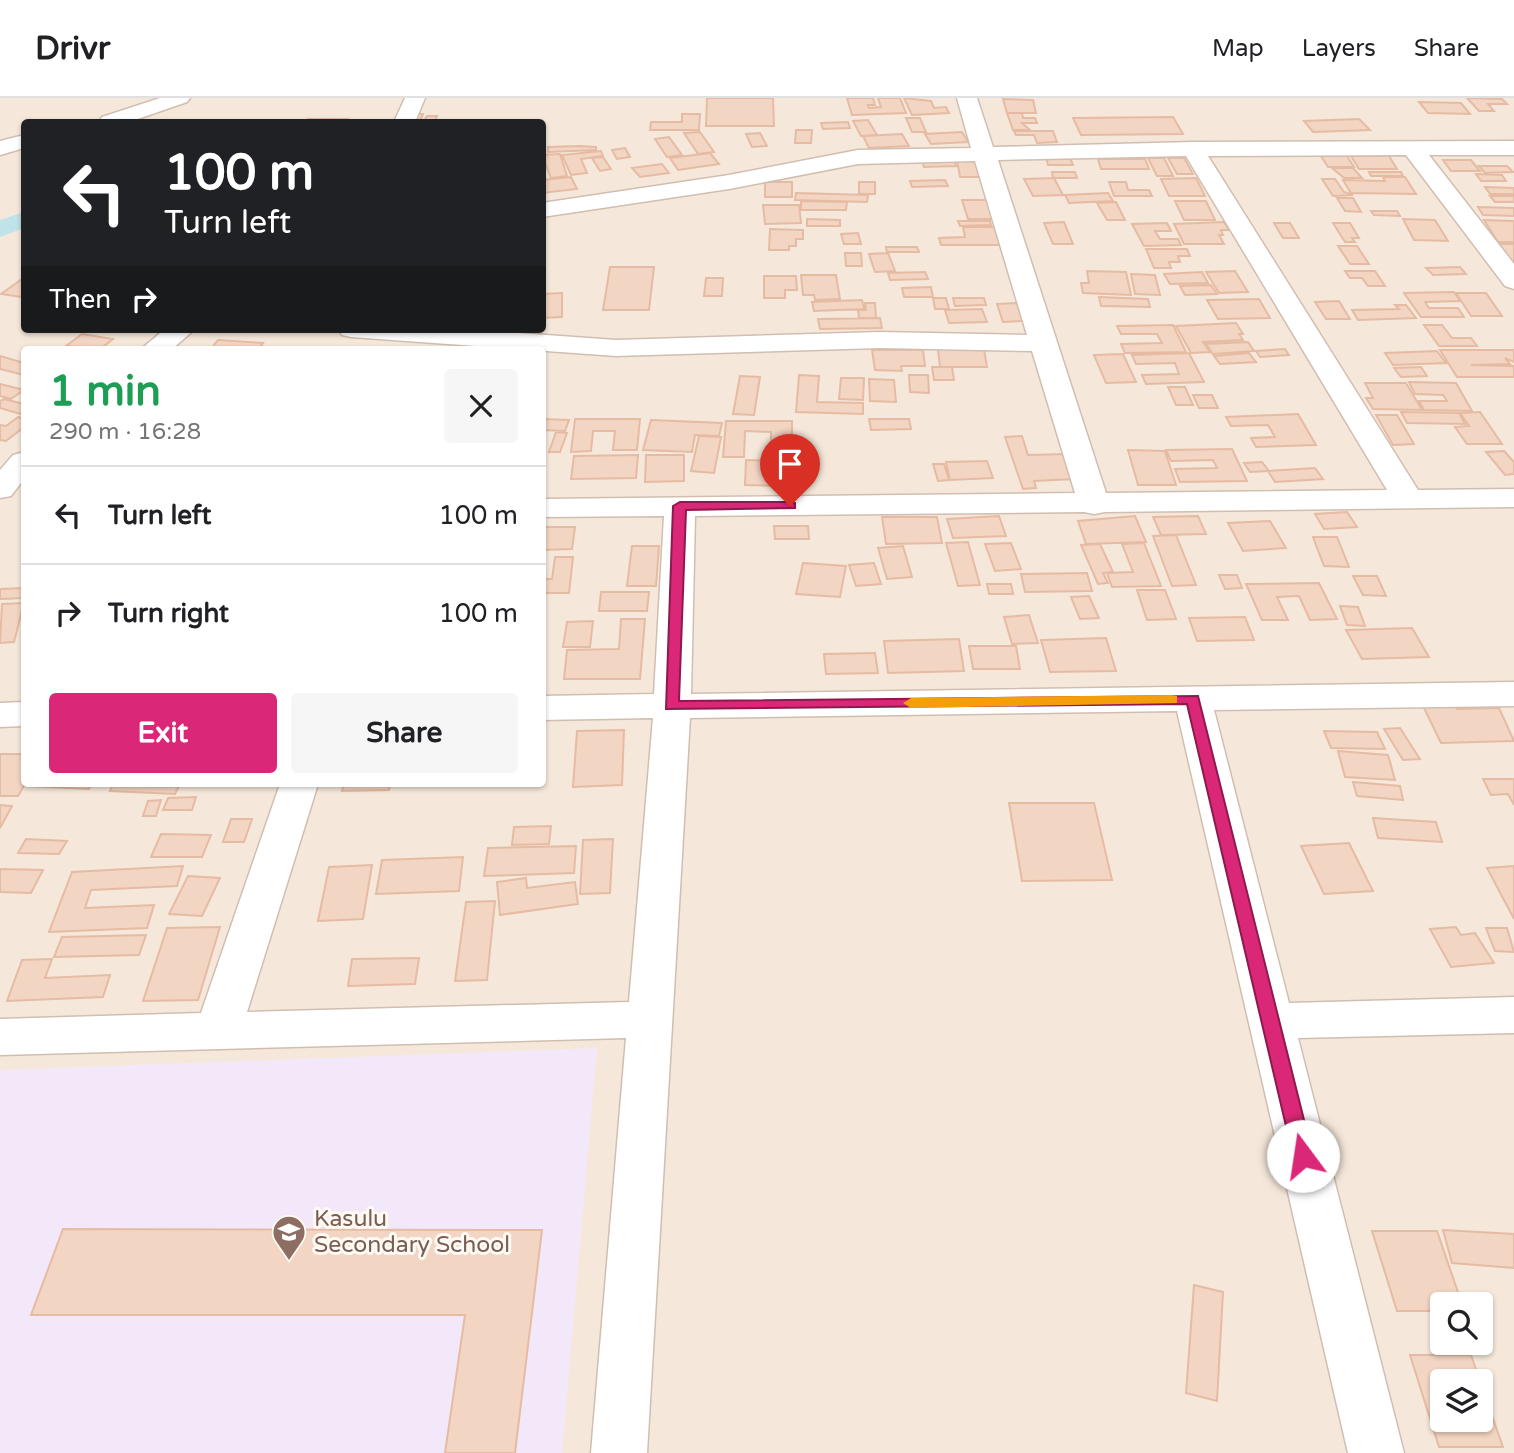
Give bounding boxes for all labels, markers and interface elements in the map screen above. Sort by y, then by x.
text: Drivr [35,29,110,68]
text: Map [1212,34,1264,63]
text: Layers [1302,34,1376,63]
text: Share [1414,34,1479,63]
text: 100 m [164,144,314,203]
icon: left [49,147,140,238]
text: Turn left [164,204,291,242]
icon: right [125,280,163,318]
text: Then [49,284,111,315]
text: 1 min [49,366,161,417]
button: close [444,369,518,443]
text: 290 m · 16:28 [49,418,201,446]
pin [760,434,820,506]
icon: arrive [771,445,809,483]
icon: left [49,496,87,534]
text: Turn left [108,500,211,531]
text: 100 m [438,500,518,531]
icon: right [49,594,87,632]
text: Turn right [108,598,229,629]
text: 100 m [438,598,518,629]
button: Exit [49,693,277,773]
button: Share [291,693,518,773]
position arrow [1266,1119,1340,1193]
place label: Kasulu Secondary School [314,1205,510,1259]
school or university icon: Kasulu Secondary School [270,1213,308,1262]
map controls [1430,1292,1493,1432]
button: search [1430,1292,1493,1355]
button: layers [1430,1369,1493,1432]

